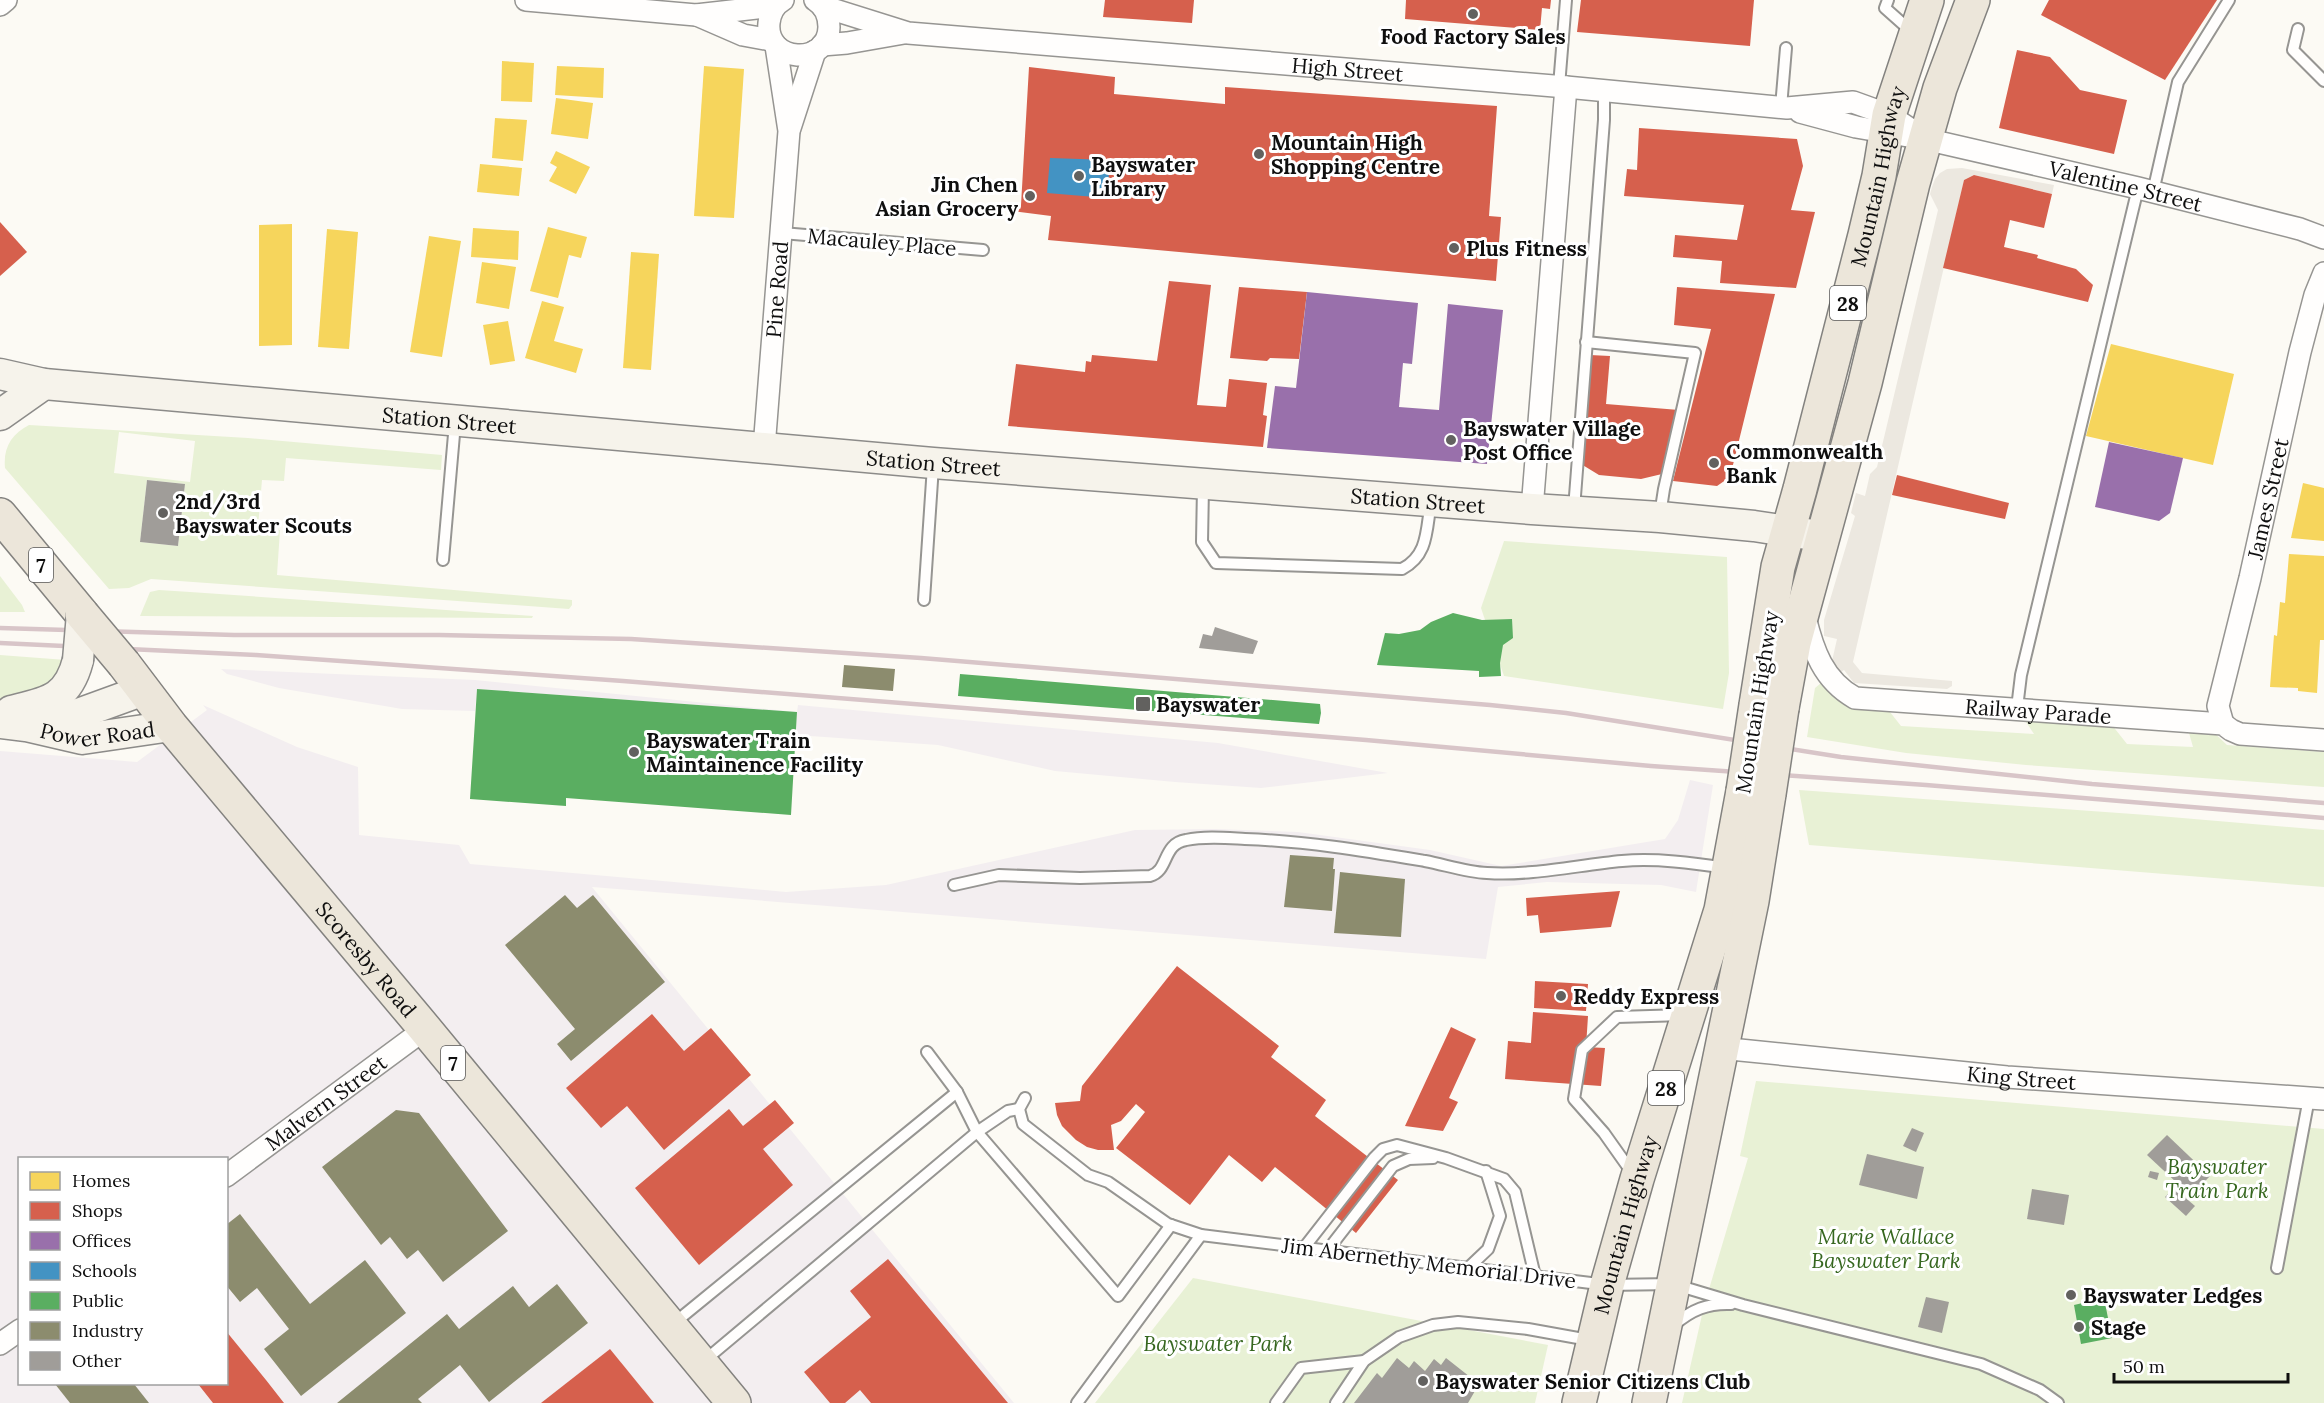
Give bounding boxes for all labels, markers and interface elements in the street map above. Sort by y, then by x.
marker: Food Factory Sales [1466,7,1480,21]
place label: Food Factory Sales [1380,23,1566,50]
street label: High Street [1290,51,1405,87]
street label: Mountain Highway [1844,82,1911,270]
place label: Mountain High Shopping Centre [1271,129,1440,180]
marker: Mountain High Shopping Centre [1252,147,1266,161]
place label: Bayswater Library [1091,151,1195,202]
street label: Valentine Street [2045,154,2206,217]
marker: Bayswater Library [1072,169,1086,183]
place label: Jin Chen Asian Grocery [876,171,1018,222]
marker: Jin Chen Asian Grocery [1023,189,1037,203]
street label: Macauley Place [806,222,958,262]
place label: Plus Fitness [1466,235,1587,262]
street label: Pine Road [759,240,794,339]
marker: Plus Fitness [1447,241,1461,255]
road number: 28 [1830,286,1866,320]
street label: Station Street [381,401,519,440]
place label: Bayswater Village Post Office [1463,415,1641,466]
marker: Bayswater Village Post Office [1444,433,1458,447]
street label: James Street [2241,435,2294,563]
place label: Commonwealth Bank [1726,438,1883,489]
street label: Station Street [865,444,1003,482]
marker: Commonwealth Bank [1707,456,1721,470]
street label: Station Street [1350,482,1487,519]
place label: 2nd/3rd Bayswater Scouts [175,488,352,539]
marker: 2nd/3rd Bayswater Scouts [156,506,170,520]
road number: 7 [29,548,53,582]
street label: Mountain Highway [1729,609,1785,795]
place label: Bayswater [1156,691,1260,718]
street label: Railway Parade [1964,692,2112,730]
marker: Bayswater [1134,695,1152,713]
street label: Power Road [37,715,156,753]
place label: Bayswater Train Maintainence Facility [646,727,864,778]
marker: Bayswater Train Maintainence Facility [627,745,641,759]
street label: Scoresby Road [310,896,423,1022]
place label: Reddy Express [1573,983,1719,1010]
marker: Reddy Express [1554,989,1568,1003]
road number: 7 [441,1046,465,1080]
street label: Malvern Street [260,1048,393,1156]
street label: King Street [1966,1060,2078,1095]
road number: 28 [1648,1071,1684,1105]
street label: Mountain Highway [1587,1132,1663,1317]
park label: Bayswater Train Park [2165,1153,2269,1204]
legend [18,1157,228,1385]
text: Homes [72,1169,130,1192]
text: Shops [72,1199,123,1222]
park label: Marie Wallace Bayswater Park [1811,1223,1961,1274]
text: Offices [72,1229,131,1252]
street label: Jim Abernethy Memorial Drive [1279,1231,1578,1294]
text: Schools [72,1259,137,1282]
place label: Bayswater Ledges [2083,1282,2262,1309]
marker: Bayswater Ledges [2064,1288,2078,1302]
text: Public [72,1289,124,1312]
place label: Stage [2091,1314,2146,1341]
text: Industry [72,1319,144,1342]
marker: Stage [2072,1320,2086,1334]
park label: Bayswater Park [1143,1330,1293,1357]
scale bar [2114,1346,2288,1384]
text: Other [72,1349,122,1372]
text: 50 m [2123,1355,2165,1378]
place label: Bayswater Senior Citizens Club [1435,1368,1750,1395]
marker: Bayswater Senior Citizens Club [1416,1374,1430,1388]

